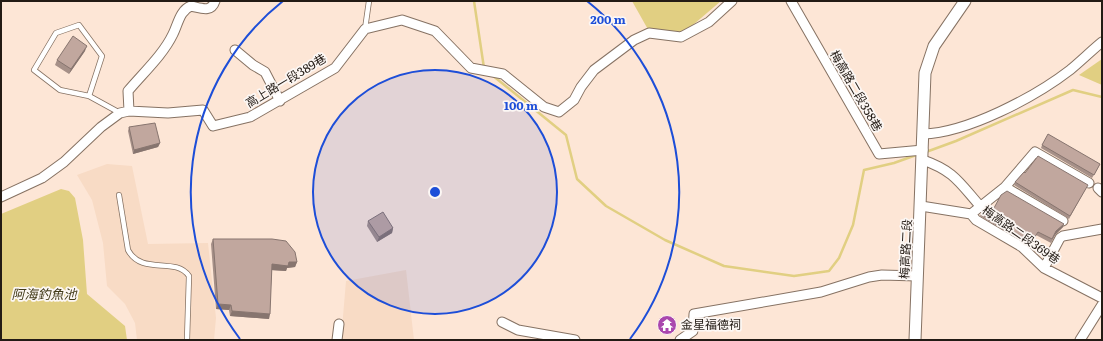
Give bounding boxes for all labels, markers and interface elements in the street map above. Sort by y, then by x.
text: 200 m [590,10,626,28]
street label: 梅高路二段358巷 [826,47,887,134]
street label: 高上路一段389巷 [242,49,329,111]
text: 100 m [504,96,538,114]
centre of rings [428,185,442,199]
street label: 梅高路二段369巷 [979,201,1064,268]
street label: 梅高路二段 [894,219,916,279]
water label: 阿海釣魚池 [11,284,78,303]
temple icon: 金星福德祠 [656,314,678,336]
place label: 金星福德祠 [681,315,741,333]

